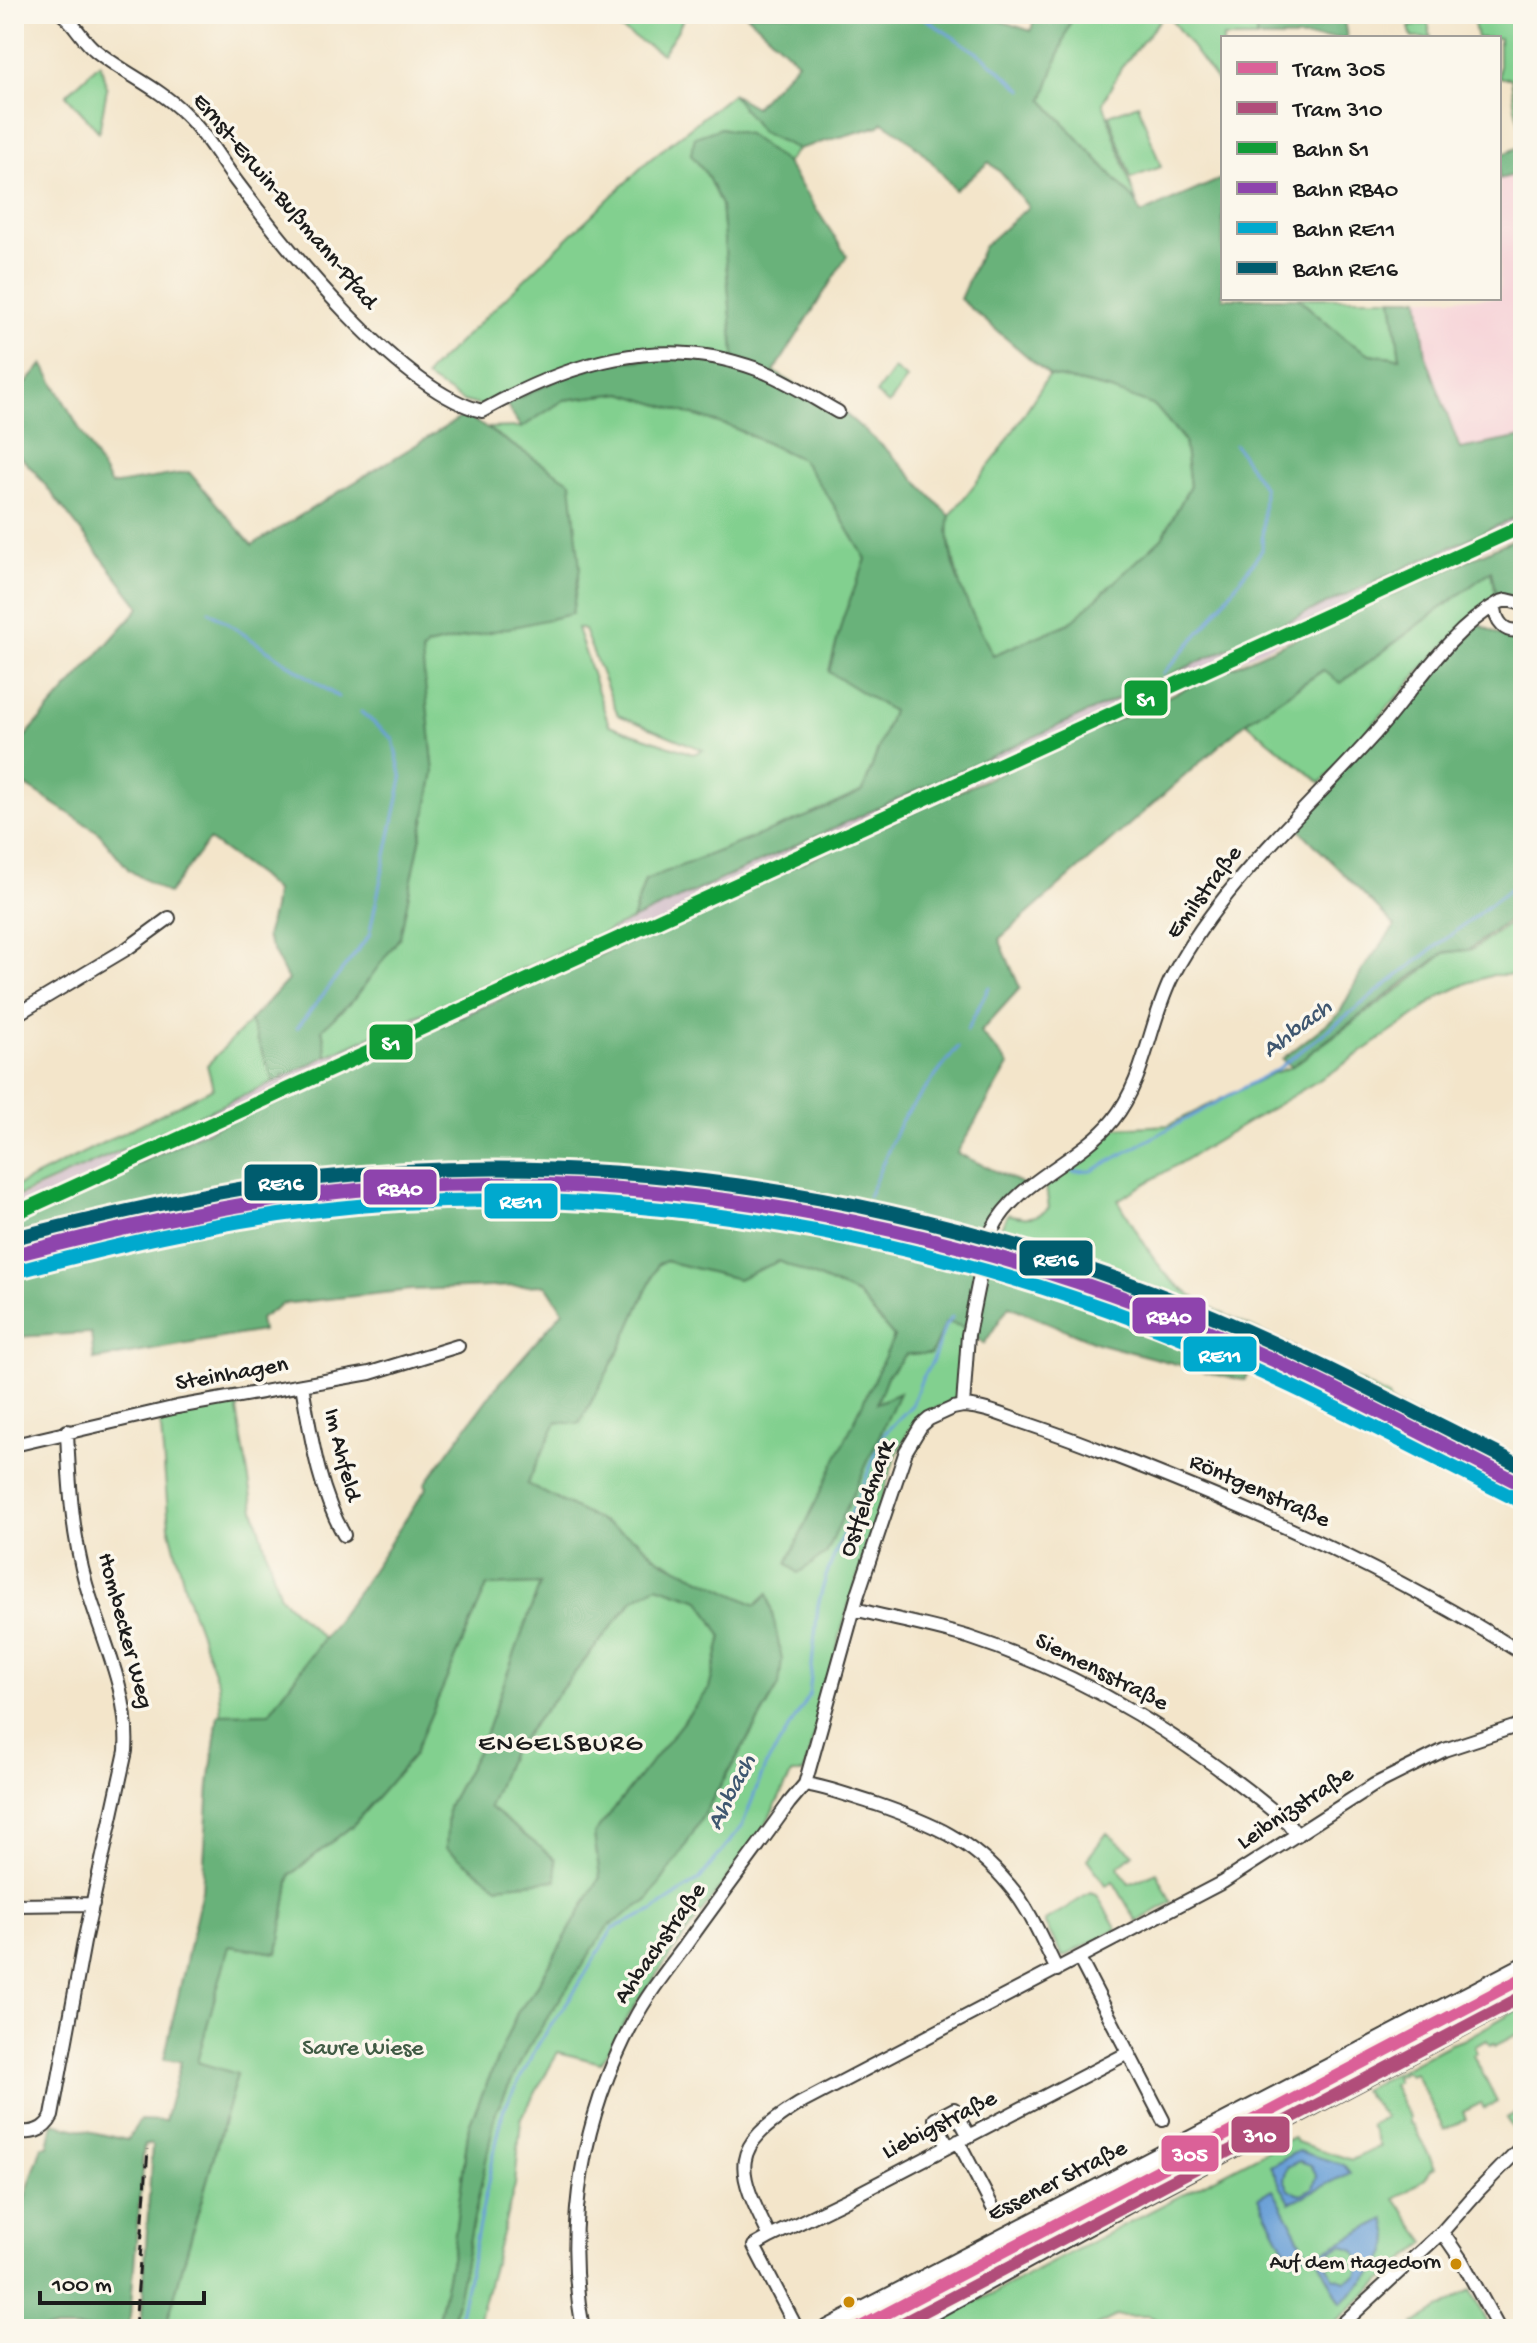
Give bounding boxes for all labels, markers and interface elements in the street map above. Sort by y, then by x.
legend [1221,36,1501,300]
text: Tram 305 [1291,57,1385,86]
street label: Ernst-Erwin-Bußmann-Pfad [185,88,384,318]
text: Tram 310 [1291,97,1383,126]
text: Bahn S1 [1292,137,1369,166]
text: Bahn RB40 [1292,177,1398,206]
text: Bahn RE11 [1292,217,1395,246]
text: Bahn RE16 [1292,257,1399,286]
line badge: S1 [1123,679,1169,717]
text: S1 [1136,689,1156,715]
street label: Emilstraße [1160,840,1250,946]
water label: Ahbach [1257,993,1340,1067]
line badge: S1 [368,1023,414,1061]
text: S1 [381,1033,401,1059]
line badge: RE16 [243,1163,319,1202]
line badge: RB40 [362,1168,438,1206]
text: RE16 [257,1173,304,1199]
text: RB40 [376,1178,423,1204]
line badge: RE11 [483,1182,559,1220]
text: RE11 [498,1191,543,1217]
line badge: RE16 [1018,1239,1094,1277]
text: RE16 [1032,1249,1079,1275]
line badge: RB40 [1131,1296,1207,1335]
text: RB40 [1145,1306,1192,1332]
line badge: RE11 [1182,1335,1258,1373]
text: RE11 [1197,1345,1242,1371]
street label: Steinhagen [174,1351,291,1399]
street label: Im Ahfeld [315,1406,367,1506]
street label: Ostfeldmark [834,1435,903,1561]
street label: Röntgenstraße [1184,1448,1334,1536]
street label: Hombecker Weg [89,1550,159,1712]
street label: Siemensstraße [1029,1627,1173,1719]
district label: ENGELSBURG [478,1730,644,1761]
water label: Ahbach [701,1749,765,1836]
street label: Leibnizstraße [1232,1760,1360,1858]
street label: Ahbachstraße [609,1877,714,2010]
park label: Saure Wiese [302,2035,424,2064]
street label: Liebigstraße [878,2084,1003,2167]
line badge: 310 [1230,2115,1291,2154]
text: 310 [1243,2125,1277,2151]
street label: Essener Straße [983,2134,1133,2230]
line badge: 305 [1160,2134,1220,2173]
text: 305 [1171,2144,1208,2170]
place label: Auf dem Hagedorn [1269,2251,1442,2277]
scale bar [40,2255,204,2305]
marker: Auf dem Hagedorn [1448,2256,1464,2272]
text: 100 m [51,2272,112,2301]
unlabelled marker [841,2294,857,2310]

